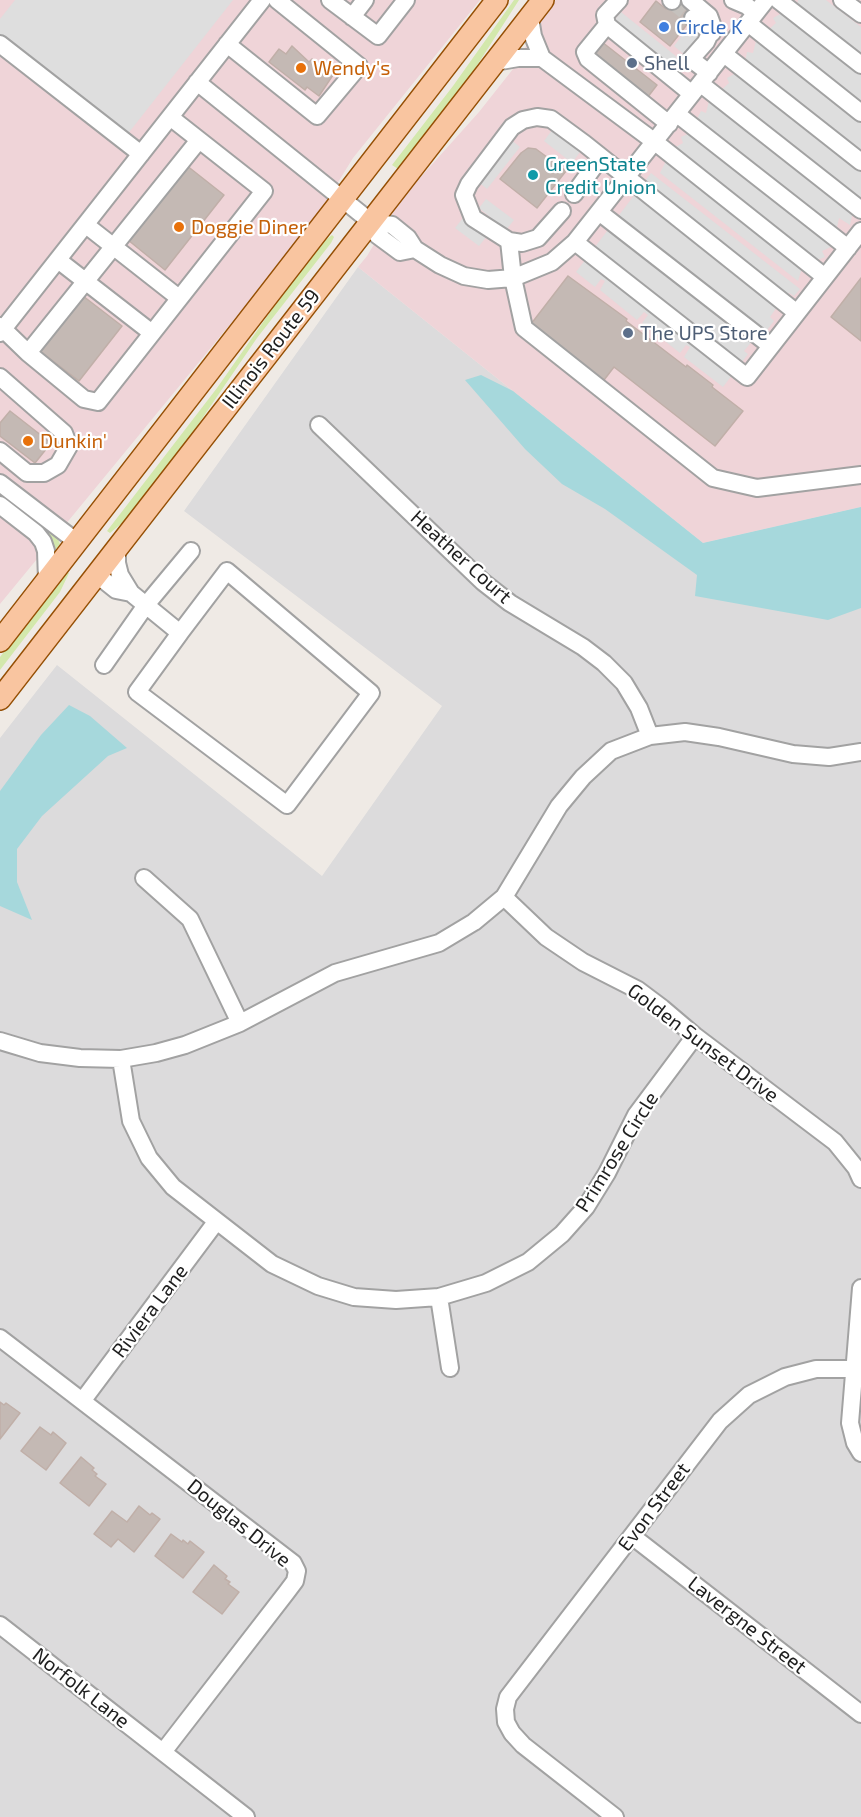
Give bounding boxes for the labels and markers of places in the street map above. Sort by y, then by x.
place label: Circle K [676,15,743,39]
marker: Circle K [657,20,671,34]
place label: Shell [644,51,689,75]
place label: Wendy's [313,56,390,80]
marker: Shell [625,56,639,70]
marker: Wendy's [294,61,308,75]
place label: GreenState Credit Union [545,152,656,199]
marker: GreenState Credit Union [526,168,540,182]
place label: Doggie Diner [191,215,307,239]
marker: Doggie Diner [172,220,186,234]
place label: The UPS Store [640,321,768,345]
marker: The UPS Store [621,326,635,340]
place label: Dunkin' [40,429,107,453]
marker: Dunkin' [21,434,35,448]

